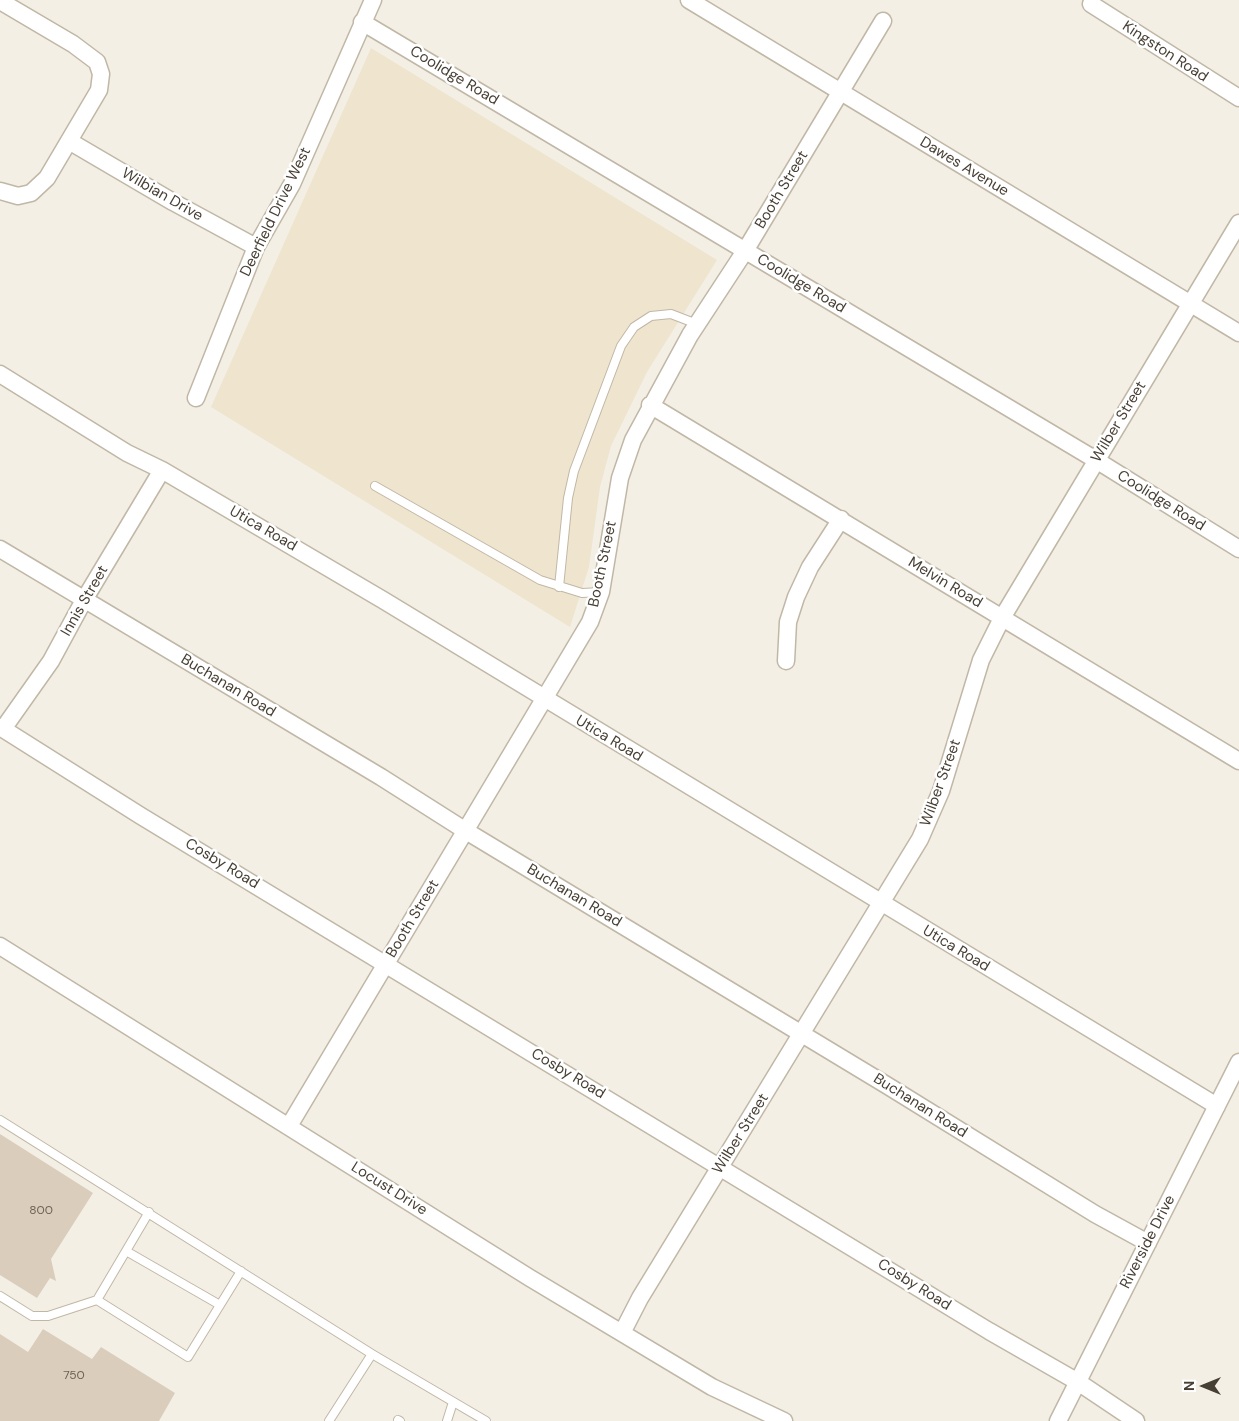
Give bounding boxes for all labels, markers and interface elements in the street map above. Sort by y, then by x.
street label: Kingston Road [1119,18,1211,86]
street label: Coolidge Road [406,42,502,110]
street label: Dawes Avenue [916,133,1012,201]
street label: Deerfield Drive West [237,144,315,280]
street label: Booth Street [752,148,812,232]
street label: Wilbian Drive [118,165,206,225]
street label: Coolidge Road [753,250,849,318]
street label: Wilber Street [1088,378,1150,466]
street label: Coolidge Road [1114,467,1208,535]
street label: Utica Road [226,502,300,556]
street label: Booth Street [585,519,621,609]
street label: Melvin Road [905,554,985,612]
street label: Innis Street [58,563,112,639]
street label: Buchanan Road [177,651,279,721]
street label: Utica Road [572,712,646,766]
street label: Wilber Street [917,737,965,829]
street label: Cosby Road [182,835,262,893]
street label: Buchanan Road [523,861,625,931]
street label: Booth Street [383,877,443,961]
street label: Utica Road [919,922,993,976]
street label: Cosby Road [528,1045,608,1103]
street label: Buchanan Road [870,1070,970,1142]
street label: Wilber Street [709,1090,773,1178]
street label: Locust Drive [348,1159,430,1219]
street label: Riverside Drive [1117,1192,1179,1292]
house number: 800 [29,1204,53,1218]
street label: Cosby Road [874,1255,954,1315]
north arrow [1179,1361,1229,1411]
house number: 750 [63,1369,85,1383]
text: N [1180,1381,1198,1391]

